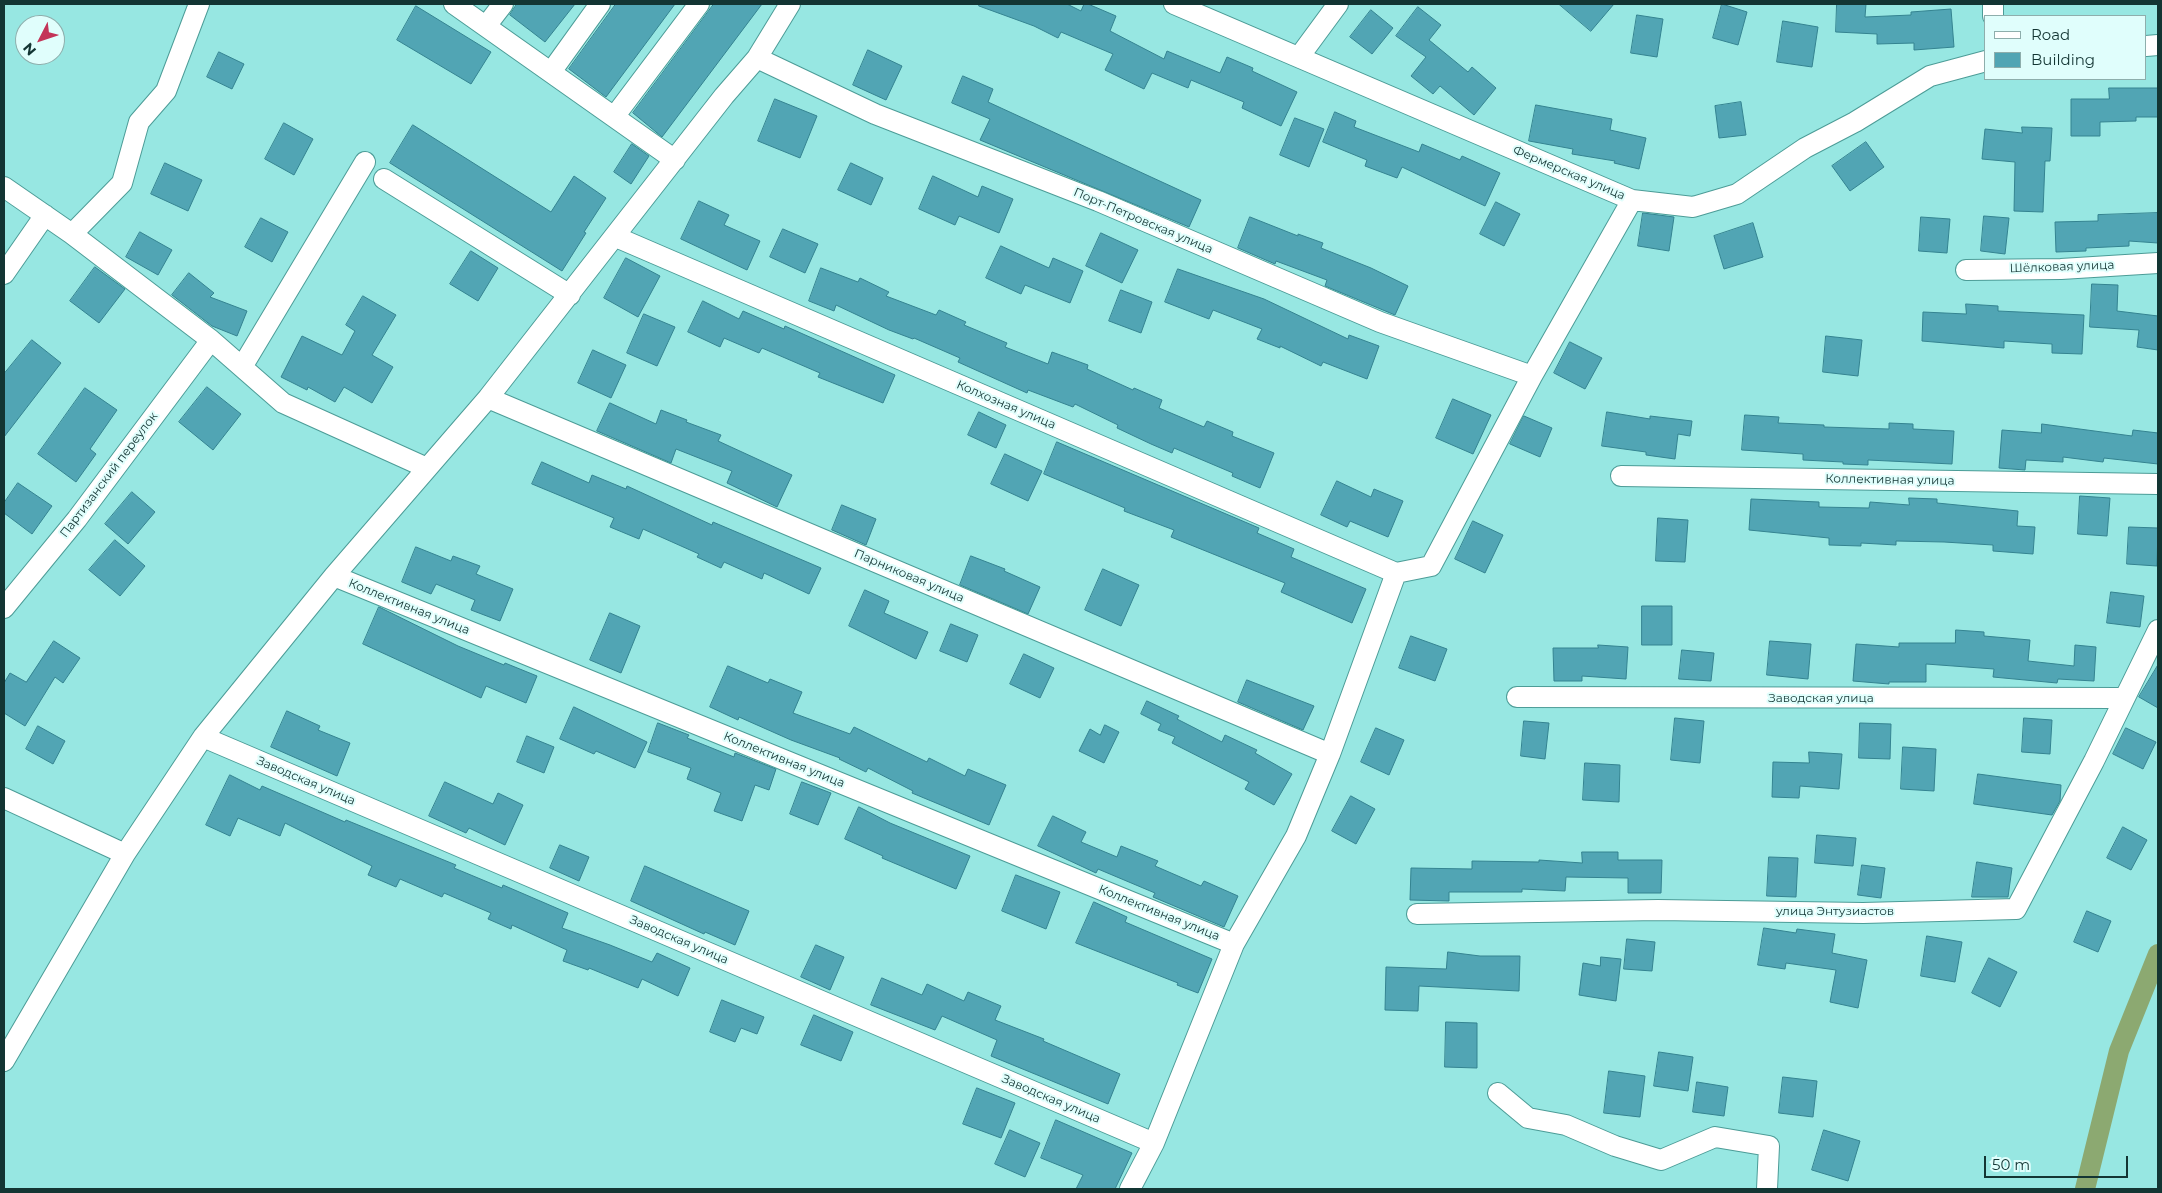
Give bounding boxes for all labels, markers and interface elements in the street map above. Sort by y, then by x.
north arrow [15,15,65,65]
legend [1984,15,2147,80]
text: Road [2031,25,2070,44]
text: N [19,39,40,59]
text: Building [2031,50,2095,69]
street label: Фермерская улица [1511,143,1627,203]
street label: Порт-Петровская улица [1071,185,1215,257]
street label: Шёлковая улица [2009,258,2115,276]
street label: Колхозная улица [954,378,1058,432]
street label: Партизанский переулок [57,409,161,541]
street label: Коллективная улица [1825,472,1955,488]
street label: Парниковая улица [852,546,966,606]
street label: Коллективная улица [346,576,472,638]
street label: Заводская улица [1768,691,1874,705]
street label: Коллективная улица [721,729,847,791]
street label: Заводская улица [255,754,357,808]
street label: Коллективная улица [1096,882,1222,944]
street label: улица Энтузиастов [1776,904,1894,918]
street label: Заводская улица [628,913,730,967]
street label: Заводская улица [1000,1072,1102,1126]
scale bar [1987,1146,2131,1178]
text: 50 m [1992,1155,2030,1174]

